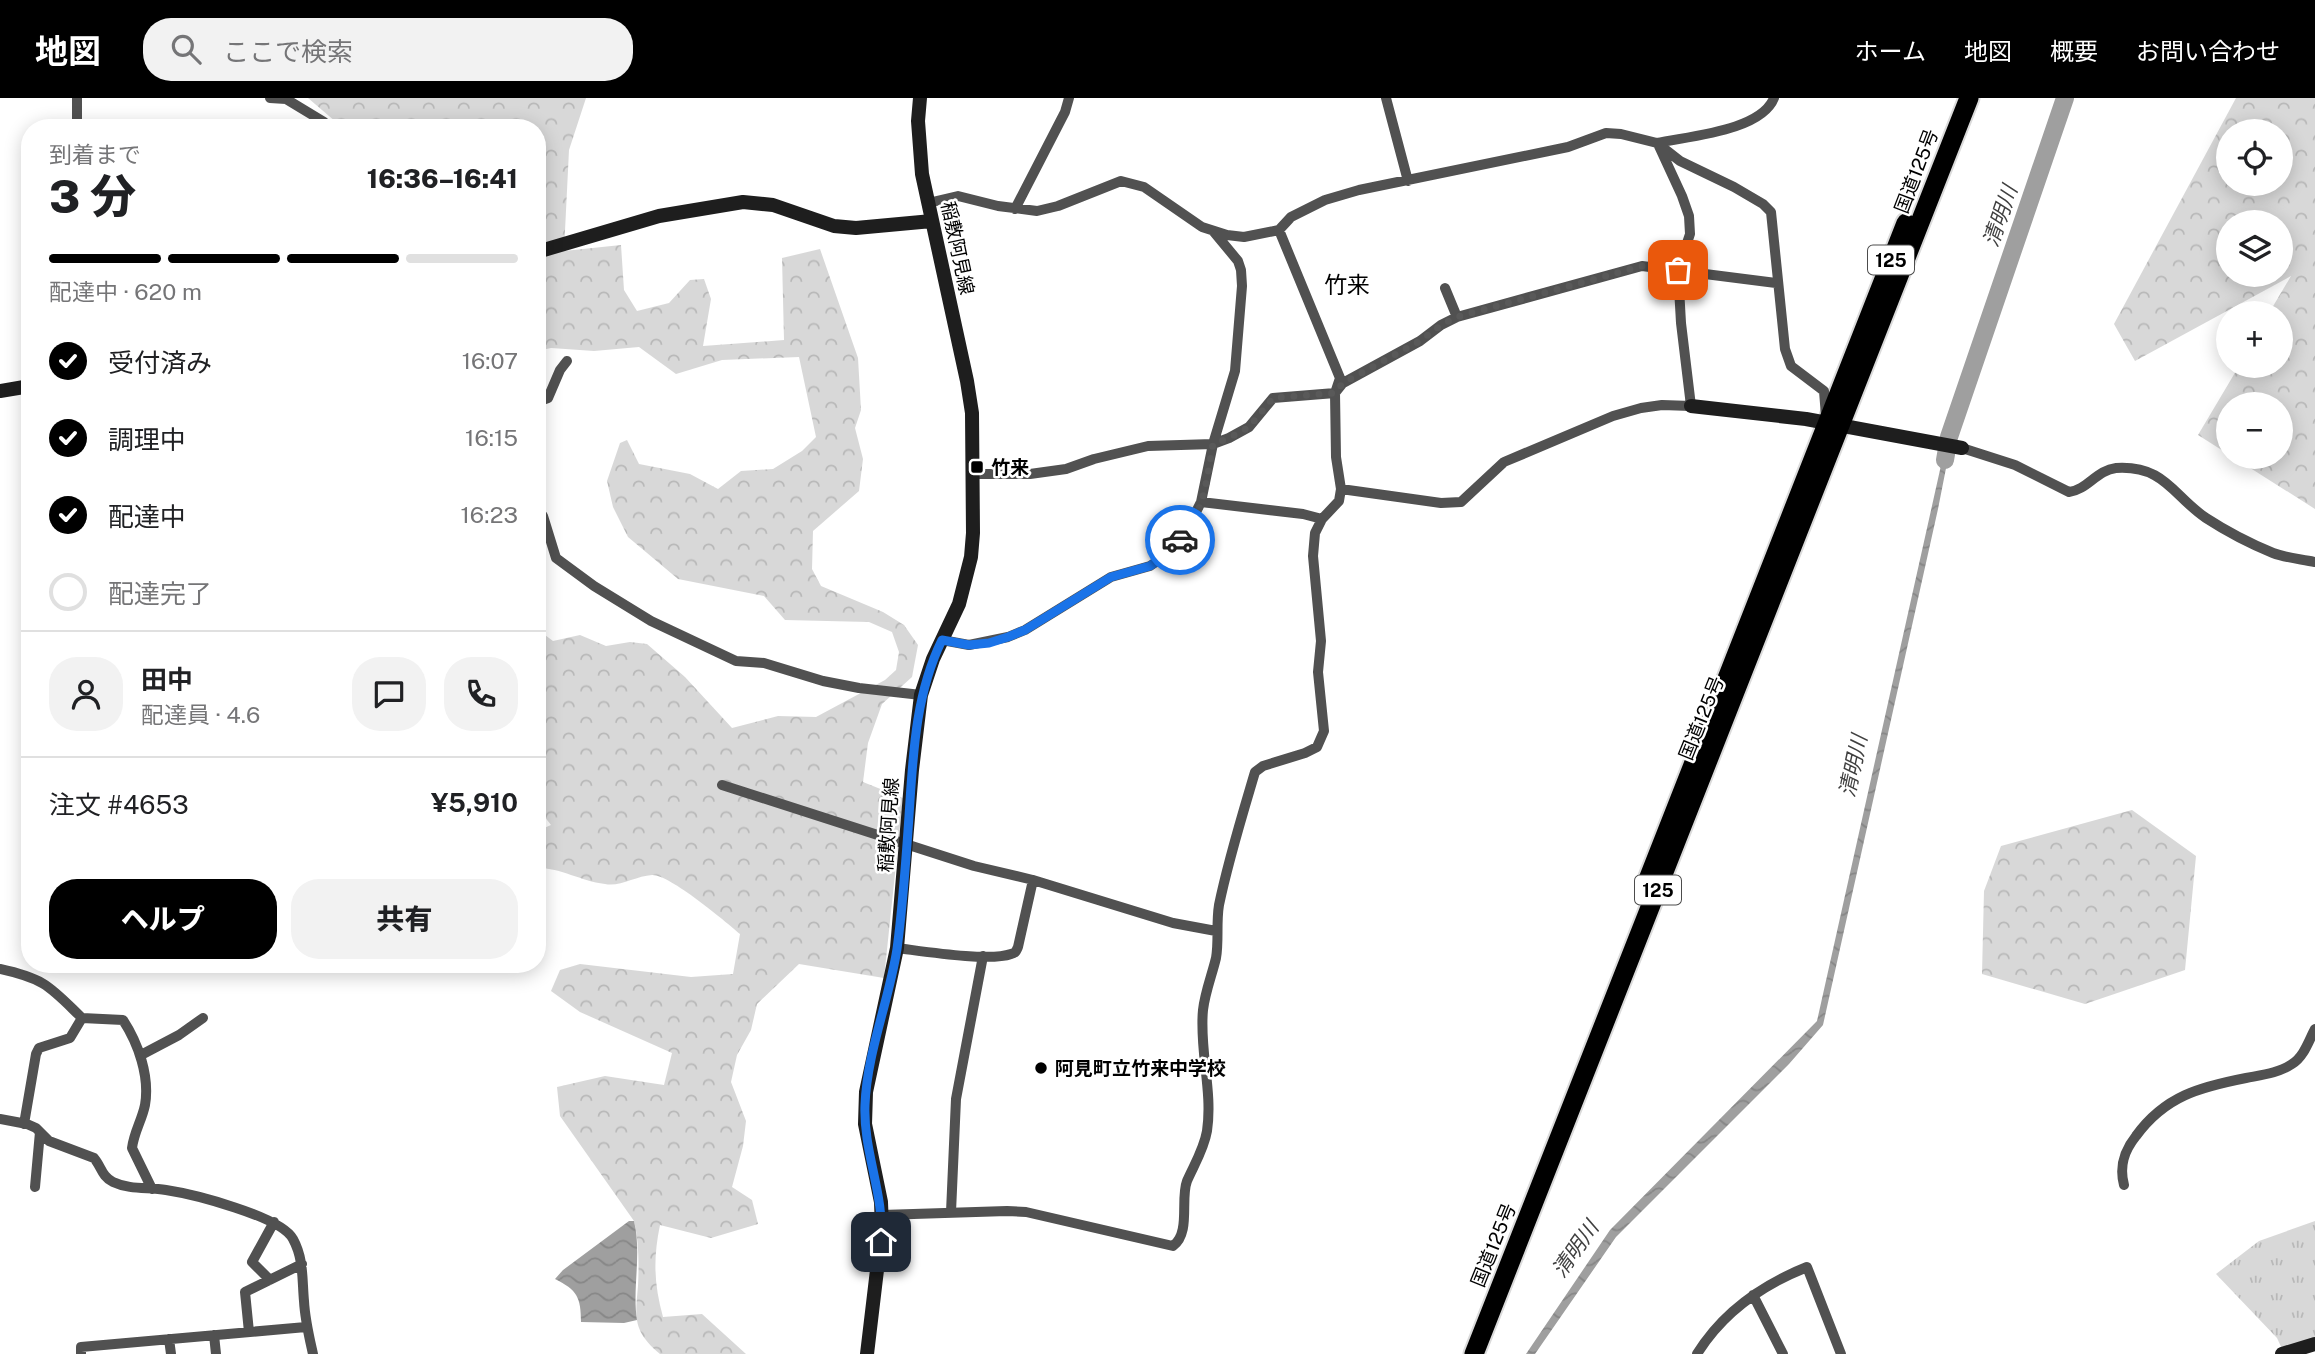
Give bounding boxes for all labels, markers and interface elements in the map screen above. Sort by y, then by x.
search box [143,18,633,81]
icon: search [167,30,205,68]
text: 地図 [35,32,101,70]
text: ここで検索 [223,36,353,67]
text: ホーム [1855,37,1926,65]
text: 地図 [1964,37,2012,65]
text: 概要 [2050,37,2098,65]
text: お問い合わせ [2136,37,2280,65]
map controls [2216,119,2293,469]
button: locate [2216,119,2293,196]
street label: 国道125号 [1890,126,1942,216]
text: 到着まで [49,141,141,168]
text: 16:36–16:41 [367,163,518,194]
text: 3 分 [49,169,136,223]
water label: 清明川 [1978,180,2023,250]
street label: 稲敷阿見線 [937,199,979,297]
button: layers [2216,210,2293,287]
pin [1648,240,1708,300]
road number: 125 [1868,246,1914,274]
icon: bag [1659,251,1697,289]
district label: 竹来 [1324,271,1370,298]
text: 配達中 · 620 m [49,278,202,305]
button: + [2216,301,2293,378]
icon: check [49,342,87,380]
text: 受付済み [108,347,212,378]
text: 16:07 [462,347,518,374]
button: − [2216,392,2293,469]
icon: check [49,419,87,457]
text: 調理中 [108,424,186,455]
text: 16:15 [465,424,518,451]
place label: 竹来 [991,456,1029,478]
marker: 竹来 [969,459,985,475]
icon: check [49,496,87,534]
text: 配達中 [108,501,186,532]
text: 16:23 [460,501,518,528]
courier [1145,505,1215,575]
icon: car [1161,521,1199,559]
text: 配達完了 [108,578,212,609]
button: person [49,657,123,731]
button: chat [352,657,426,731]
button: phone [444,657,518,731]
text: 田中 [141,664,193,695]
street label: 国道125号 [1674,673,1728,763]
text: 配達員 · 4.6 [141,701,260,728]
water label: 清明川 [1834,731,1872,799]
street label: 稲敷阿見線 [874,777,902,873]
text: ¥5,910 [431,787,518,818]
text: 注文 #4653 [49,789,189,820]
road number: 125 [1635,876,1681,904]
button: ヘルプ [49,879,277,959]
button: 共有 [291,879,518,959]
place label: 阿見町立竹来中学校 [1055,1057,1226,1079]
marker: 阿見町立竹来中学校 [1033,1060,1049,1076]
street label: 国道125号 [1466,1200,1520,1290]
pin [851,1212,911,1272]
water label: 清明川 [1547,1214,1604,1282]
icon: home [862,1223,900,1261]

